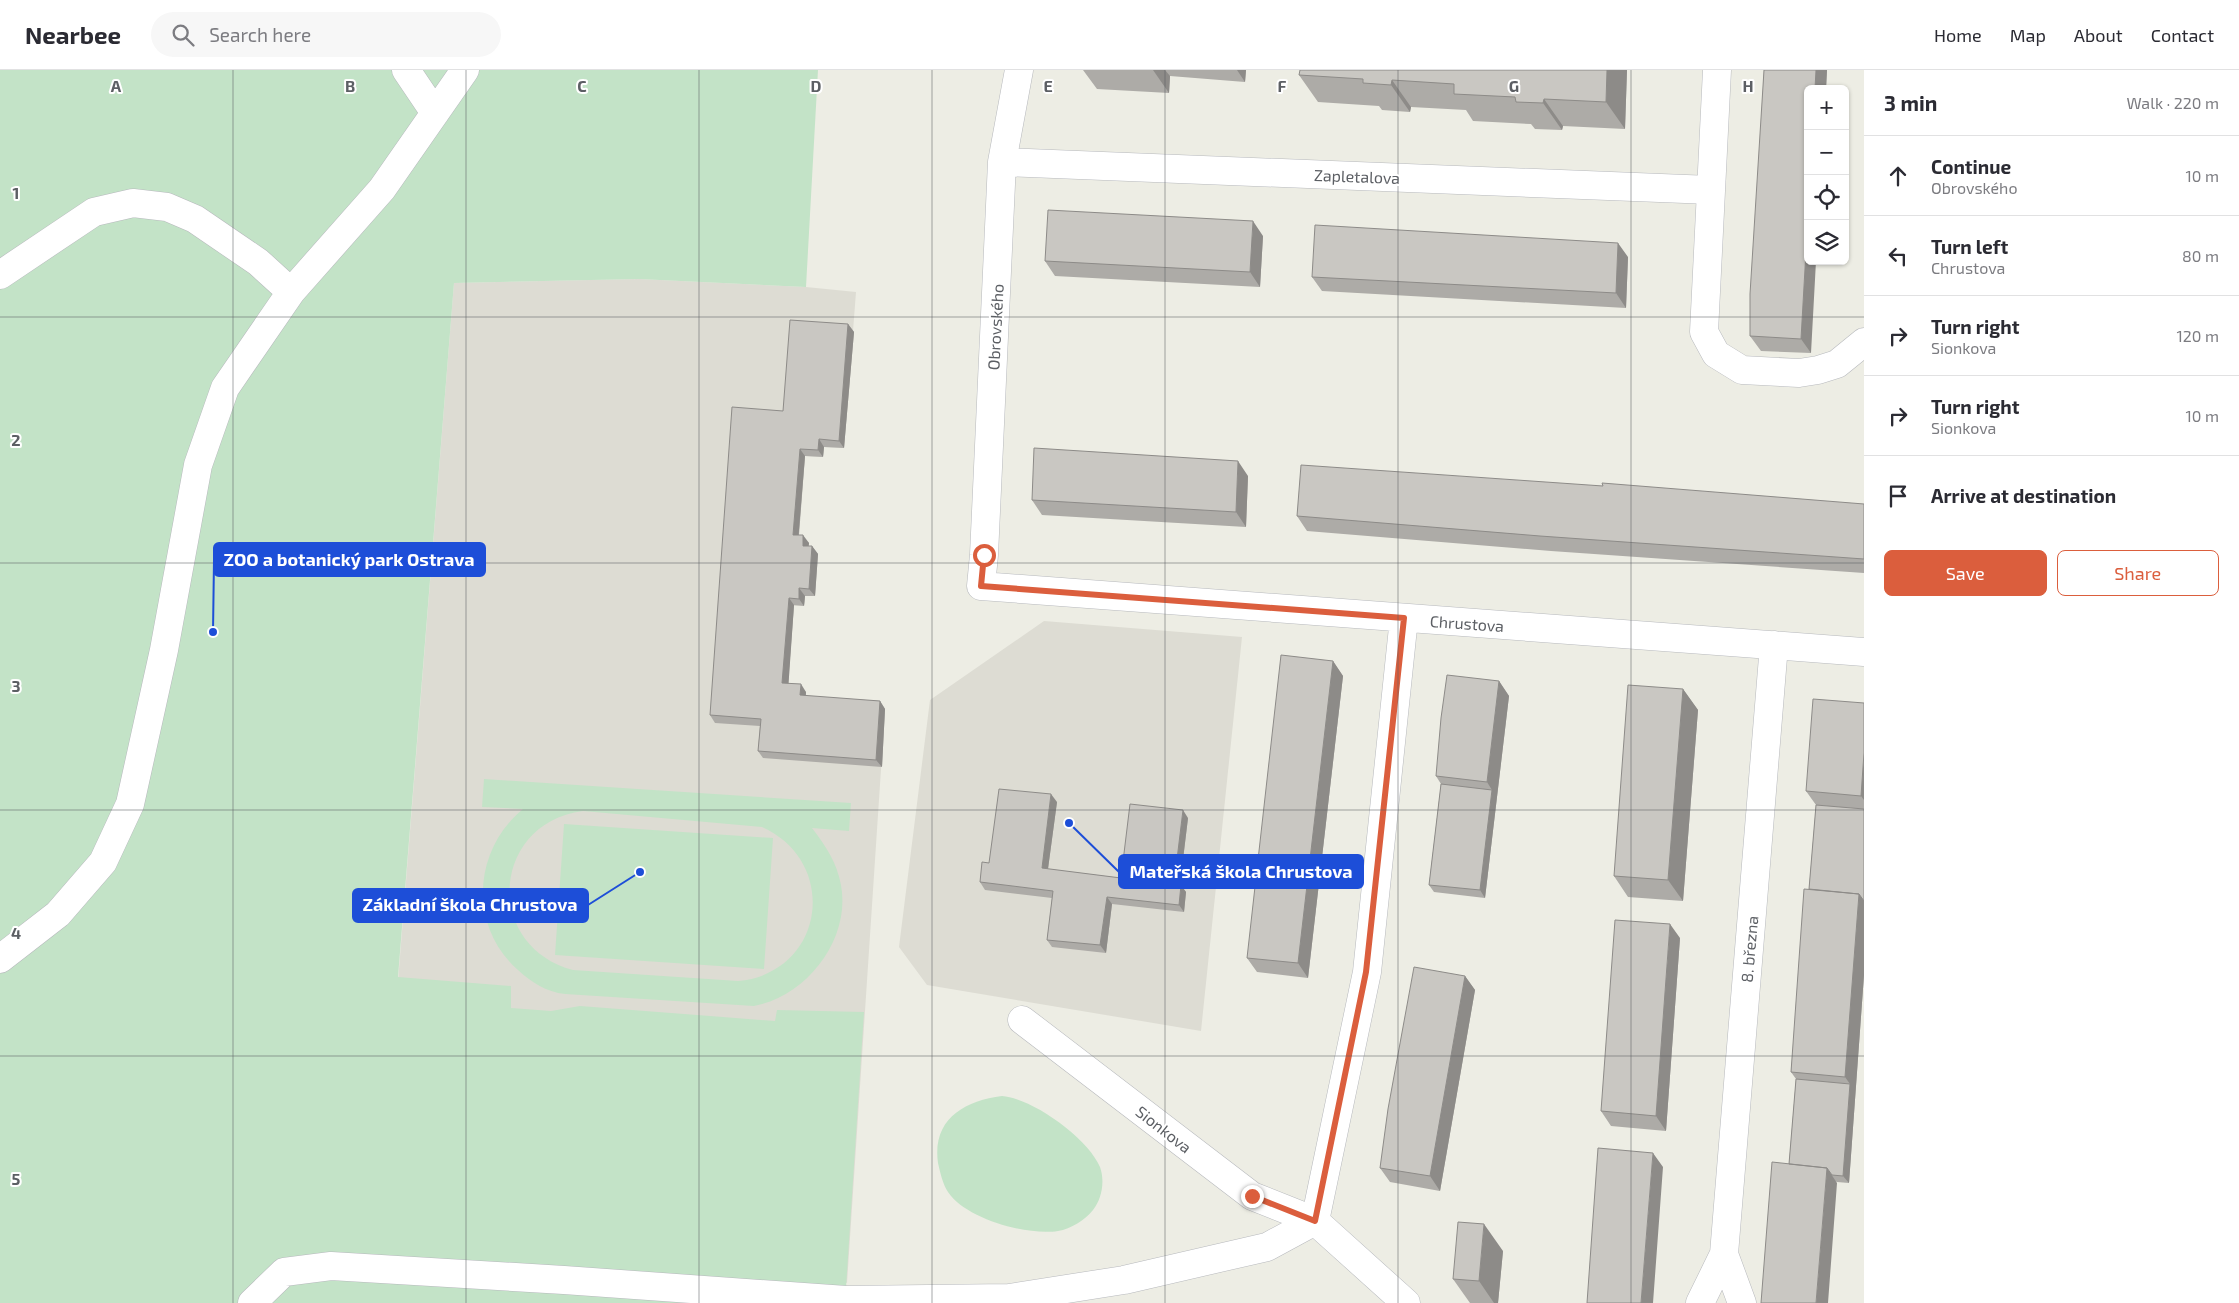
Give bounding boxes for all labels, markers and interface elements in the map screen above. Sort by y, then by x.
search box [151,12,501,57]
text: Nearbee [25,20,121,49]
icon: search [169,21,197,49]
text: Search here [209,23,311,46]
text: Home [1934,24,1982,46]
text: Map [2010,24,2046,46]
text: About [2074,24,2123,46]
text: Contact [2151,24,2214,46]
text: A [111,76,122,95]
text: B [345,76,355,95]
text: C [577,76,587,95]
text: D [811,76,822,95]
text: E [1043,76,1053,95]
text: F [1278,76,1287,95]
text: G [1509,76,1519,95]
text: H [1742,76,1754,95]
map controls [1804,85,1849,265]
button: + [1804,85,1849,130]
text: 3 min [1884,90,1937,115]
text: Walk · 220 m [2126,93,2219,112]
button: − [1804,130,1849,175]
text: Continue [1931,155,2011,178]
icon: ahead [1884,162,1912,190]
street label: Zapletalova [1314,165,1400,187]
text: 10 m [2185,166,2219,185]
button: locate [1804,175,1849,220]
text: Obrovského [1931,178,2018,197]
text: 1 [13,183,19,202]
button: layers [1804,220,1849,265]
text: Turn left [1931,235,2008,258]
icon: left [1884,242,1912,270]
text: 80 m [2182,246,2219,265]
text: Chrustova [1931,258,2005,277]
street label: Obrovského [983,283,1007,371]
text: Turn right [1931,315,2019,338]
icon: right [1884,322,1912,350]
text: 120 m [2176,326,2219,345]
text: Sionkova [1931,338,1996,357]
text: Turn right [1931,395,2019,418]
icon: right [1884,402,1912,430]
text: 10 m [2185,406,2219,425]
text: Sionkova [1931,418,1996,437]
text: 2 [11,430,21,449]
icon: arrive [1884,482,1912,510]
text: Arrive at destination [1931,484,2116,507]
callout: ZOO a botanický park Ostrava [214,543,485,576]
route start [973,544,996,567]
text: ZOO a botanický park Ostrava [224,548,474,570]
button: Save [1884,550,2047,596]
button: Share [2057,550,2219,596]
street label: Chrustova [1429,611,1505,635]
text: 3 [11,676,21,695]
callout: Mateřská škola Chrustova [1119,855,1363,888]
text: Mateřská škola Chrustova [1129,860,1353,882]
callout: Základní škola Chrustova [353,889,588,922]
text: Základní škola Chrustova [363,893,577,915]
street label: 8. března [1737,915,1761,983]
text: 4 [11,923,21,942]
street label: Sionkova [1132,1101,1196,1157]
text: 5 [12,1169,21,1188]
route end [1241,1185,1264,1208]

